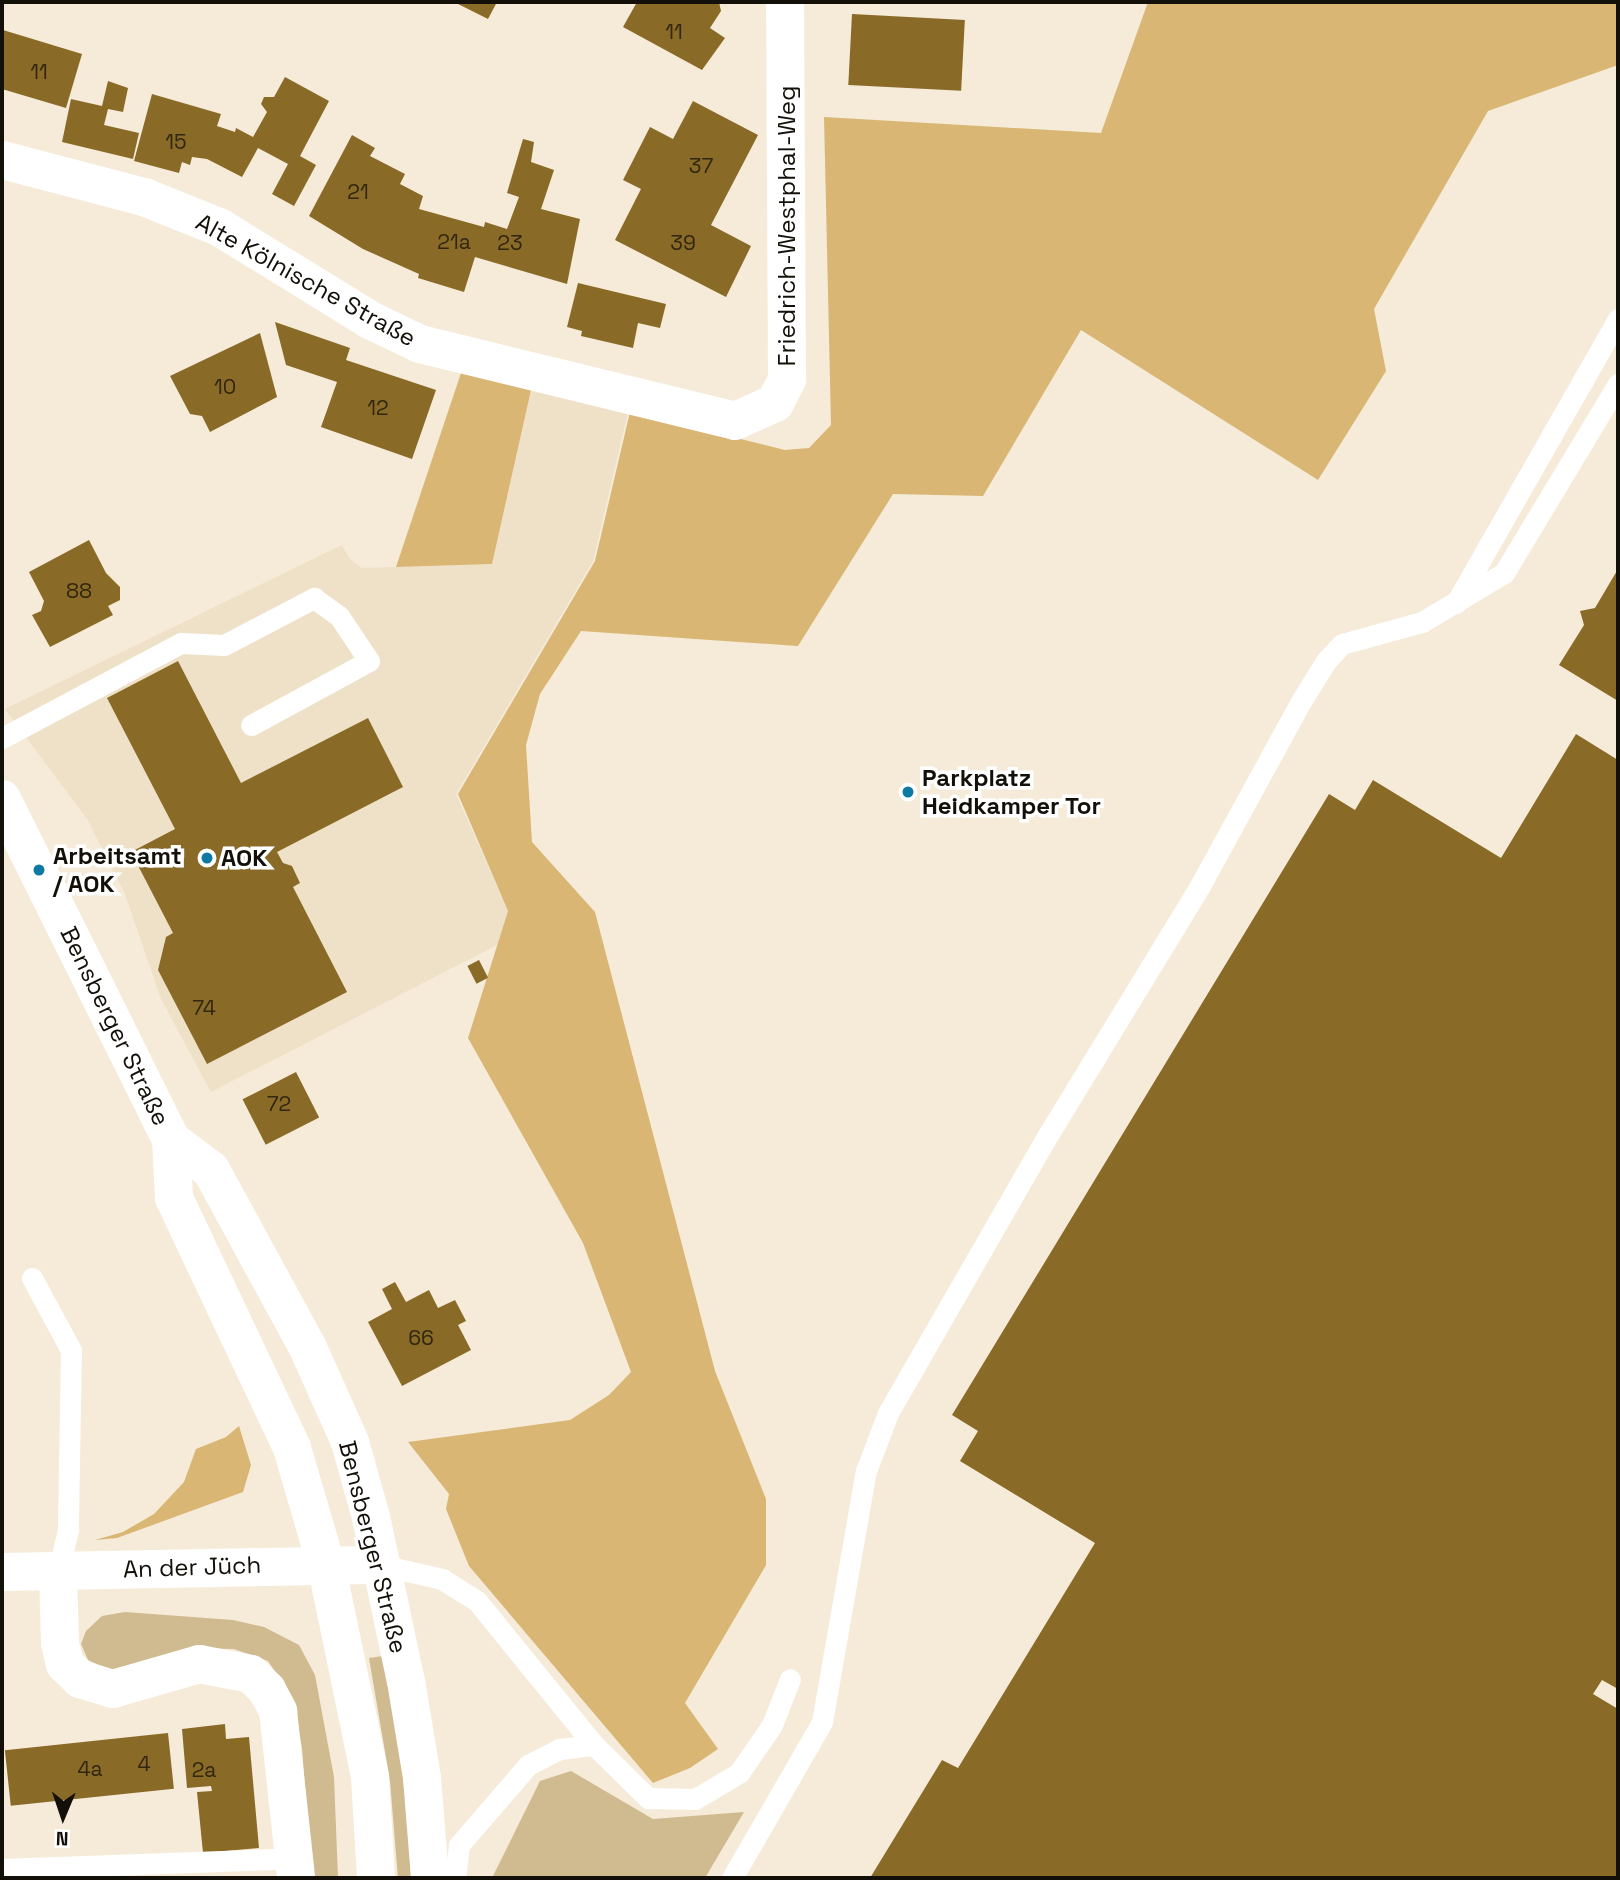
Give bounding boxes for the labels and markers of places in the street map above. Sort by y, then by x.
place label: Parkplatz Heidkamper Tor [922,764,1102,820]
marker: Parkplatz Heidkamper Tor [900,784,916,800]
place label: Arbeitsamt / AOK [53,842,182,898]
place label: AOK [221,844,267,872]
marker: AOK [199,850,215,866]
marker: Arbeitsamt / AOK [31,862,47,878]

